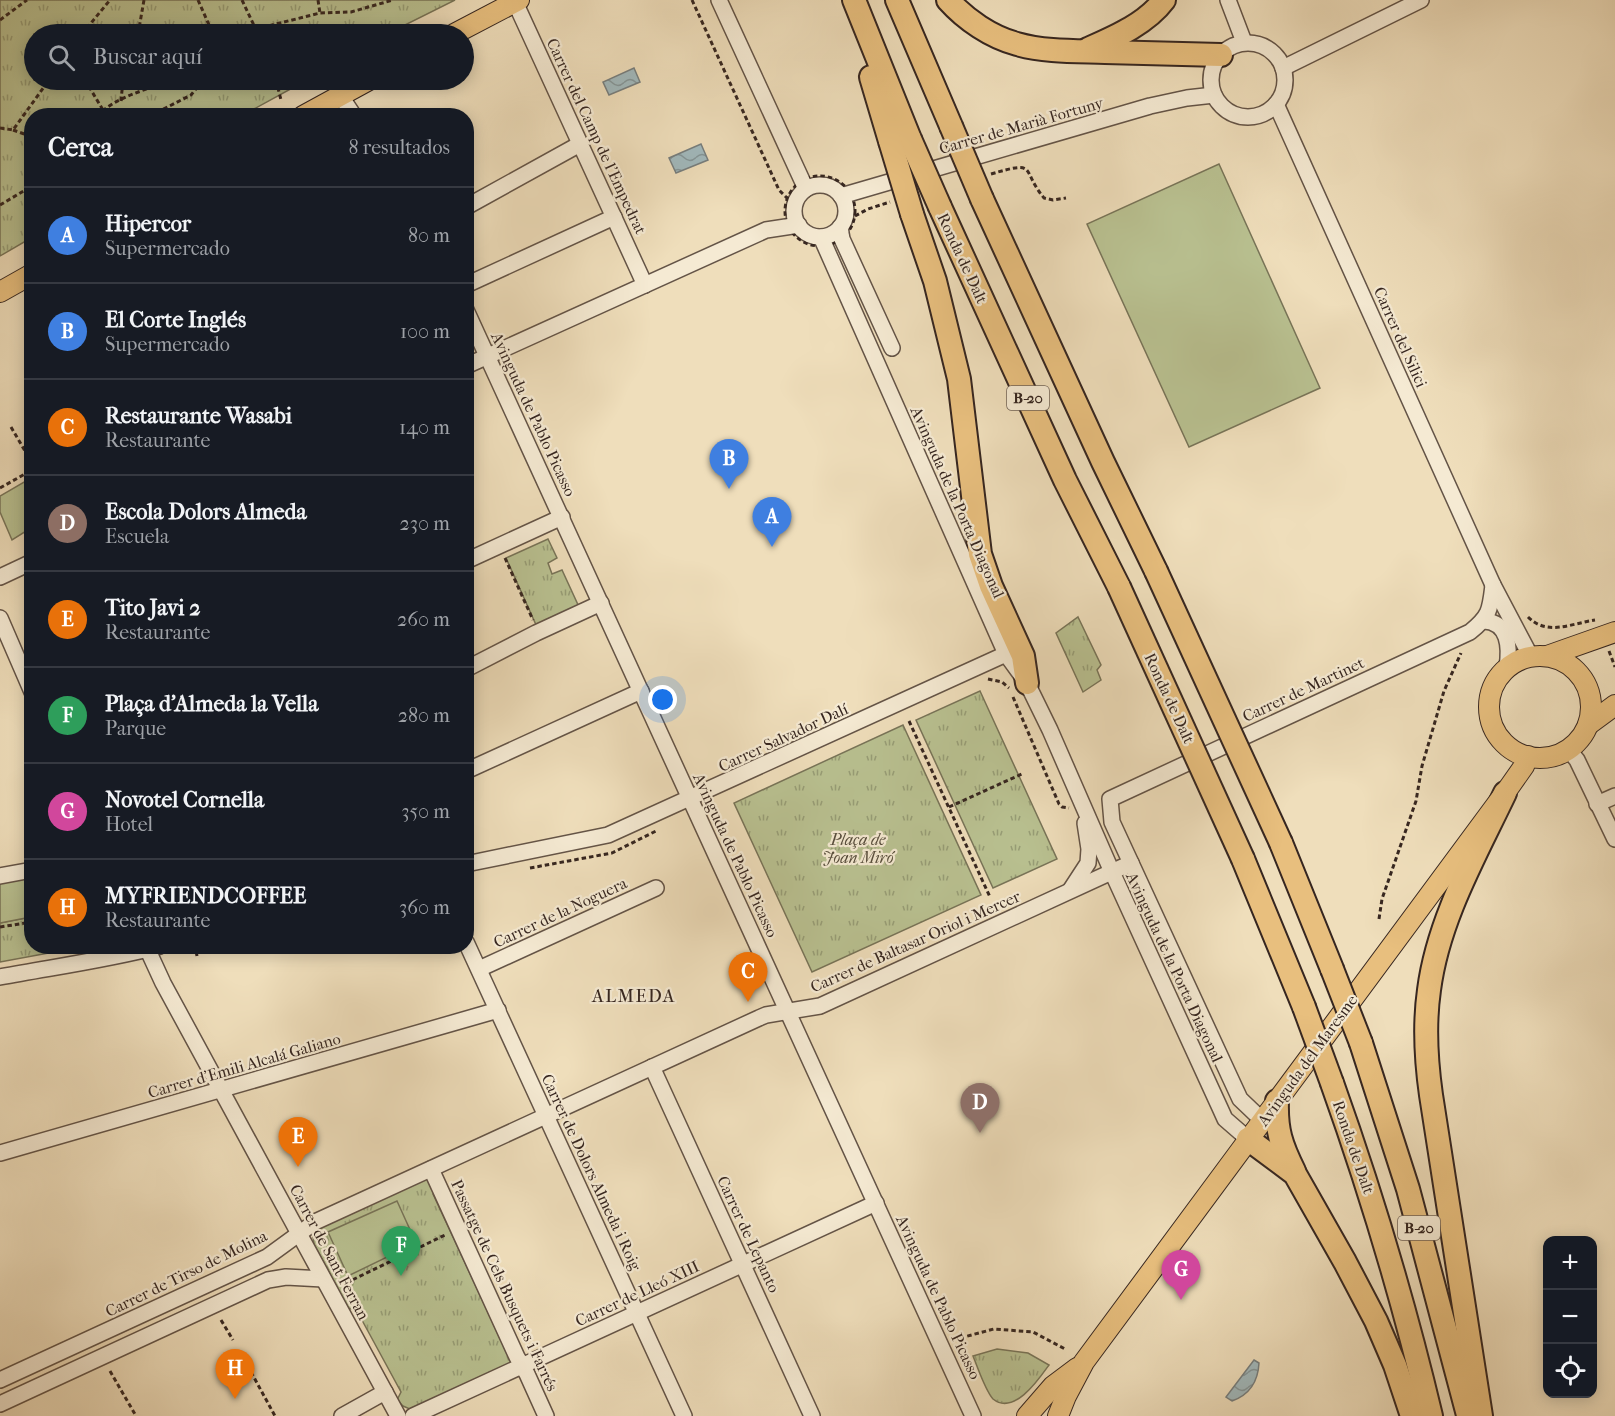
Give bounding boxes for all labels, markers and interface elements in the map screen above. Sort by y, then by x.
search box [24,24,474,90]
street label: Carrer del Camp de l'Empedrat [543,35,651,237]
icon: search [45,41,78,74]
text: Buscar aquí [93,44,202,70]
street label: Carrer de Marià Fortuny [937,93,1106,158]
text: Cerca [48,132,113,163]
text: 8 resultados [348,136,450,159]
street label: Ronda de Dalt [933,210,992,307]
text: Hipercor [105,211,191,237]
text: A [61,224,74,247]
text: 80 m [408,224,450,247]
text: Supermercado [105,237,230,260]
street label: Carrer del Silici [1370,284,1431,391]
text: El Corte Inglés [105,307,246,333]
text: B [61,320,74,343]
text: 100 m [400,320,450,343]
street label: Avinguda de Pablo Picasso [487,328,580,499]
text: Supermercado [105,333,230,356]
road number: B-20 [1007,386,1049,410]
text: Restaurante Wasabi [105,403,292,429]
street label: Avinguda de la Porta Diagonal [906,403,1009,601]
text: C [61,416,74,439]
text: 140 m [399,416,450,439]
text: Restaurante [105,429,210,452]
pin: B [710,440,748,489]
pin: A [752,498,792,547]
text: Escola Dolors Almeda [105,499,307,525]
text: D [60,512,75,535]
text: 230 m [400,512,450,535]
text: Escuela [105,525,169,548]
text: Tito Javi 2 [105,595,201,621]
text: E [61,608,74,631]
text: 260 m [397,608,450,631]
text: Restaurante [105,621,210,644]
street label: Ronda de Dalt [1140,650,1199,747]
street label: Carrer de Martinet [1239,653,1367,726]
your location [648,685,677,714]
text: Plaça d'Almeda la Vella [105,691,318,717]
street label: Carrer Salvador Dalí [715,699,851,776]
text: F [62,704,73,727]
text: 280 m [398,704,450,727]
text: Parque [105,717,166,740]
street label: Avinguda de Pablo Picasso [689,769,782,940]
text: Novotel Cornella [105,787,264,813]
text: G [60,800,75,823]
text: 350 m [401,800,450,823]
text: Hotel [105,813,153,836]
park label: Plaça de Joan Miró [822,830,896,867]
street label: Avinguda de la Porta Diagonal [1122,868,1227,1066]
street label: Carrer de la Noguera [490,873,630,952]
text: MYFRIENDCOFFEE [105,883,306,909]
street label: Carrer de Baltasar Oriol i Mercer [807,886,1023,996]
text: H [60,896,75,919]
text: 360 m [399,896,450,919]
text: Restaurante [105,909,210,932]
pin: C [728,952,768,1002]
district label: ALMEDA [591,986,676,1007]
street label: Avinguda del Maresme [1253,991,1361,1130]
street label: Carrer d'Emili Alcalá Galiano [146,1029,343,1102]
street label: Carrer de Dolors Almeda i Roig [538,1071,646,1274]
pin: D [960,1084,1000,1133]
street label: Ronda de Dalt [1329,1098,1379,1197]
pin: E [278,1118,318,1167]
street label: Carrer de Lepanto [713,1173,784,1296]
street label: Passatge de Cels Busquets i Farrés [447,1176,562,1394]
street label: Carrer de Sant Ferran [286,1181,374,1324]
street label: Avinguda de Pablo Picasso [892,1211,985,1382]
road number: B-20 [1398,1216,1440,1240]
street label: Carrer de Tirso de Molina [102,1226,271,1321]
pin: F [382,1226,420,1276]
map controls [1543,1236,1597,1398]
button: + [1543,1236,1597,1290]
pin: G [1162,1250,1200,1300]
street label: Carrer de Lleó XIII [572,1256,702,1330]
button: − [1543,1290,1597,1344]
button: locate [1543,1344,1597,1398]
pin: H [216,1350,254,1399]

